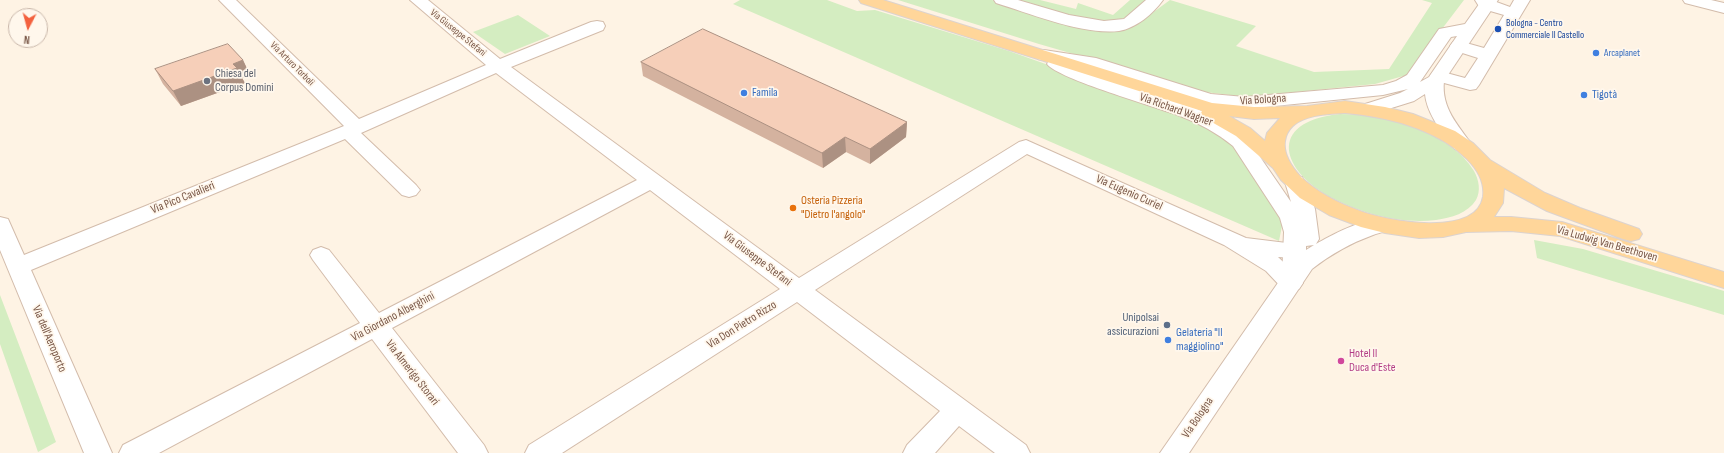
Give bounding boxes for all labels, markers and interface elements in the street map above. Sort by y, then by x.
street label: Via Giuseppe Stefani [428,7,488,59]
north arrow [8,8,48,48]
place label: Bologna - Centro Commerciale Il Castello [1506,17,1584,40]
marker: Bologna - Centro Commerciale Il Castello [1493,24,1503,34]
text: N [23,33,30,46]
street label: Via Arturo Torboli [267,39,317,89]
place label: Arcaplanet [1604,47,1640,59]
marker: Arcaplanet [1591,48,1601,58]
place label: Chiesa del Corpus Domini [215,67,274,95]
marker: Chiesa del Corpus Domini [202,76,212,86]
place label: Famila [752,86,778,100]
marker: Famila [739,88,749,98]
place label: Tigotà [1592,88,1617,102]
street label: Via Richard Wagner [1137,90,1215,130]
marker: Tigotà [1579,90,1589,100]
street label: Via Bologna [1239,91,1287,109]
street label: Via Eugenio Curiel [1093,172,1165,214]
street label: Via Pico Cavalieri [149,179,217,217]
place label: Osteria Pizzeria "Dietro l'angolo" [801,194,866,222]
marker: Osteria Pizzeria "Dietro l'angolo" [788,203,798,213]
street label: Via Ludwig Van Beethoven [1555,223,1659,265]
street label: Via Giuseppe Stefani [720,229,794,289]
street label: Via Giordano Alberghini [349,289,437,345]
street label: Via Don Pietro Rizzo [705,298,779,352]
street label: Via dell'Aeroporto [29,304,69,374]
place label: Unipolsai assicurazioni [1107,311,1159,339]
marker: Unipolsai assicurazioni [1162,320,1172,330]
place label: Gelateria "Il maggiolino" [1176,326,1223,354]
marker: Gelateria "Il maggiolino" [1163,335,1173,345]
street label: Via Almerigo Storari [382,338,442,408]
place label: Hotel Il Duca d'Este [1349,347,1396,375]
marker: Hotel Il Duca d'Este [1336,356,1346,366]
street label: Via Bologna [1179,395,1217,441]

